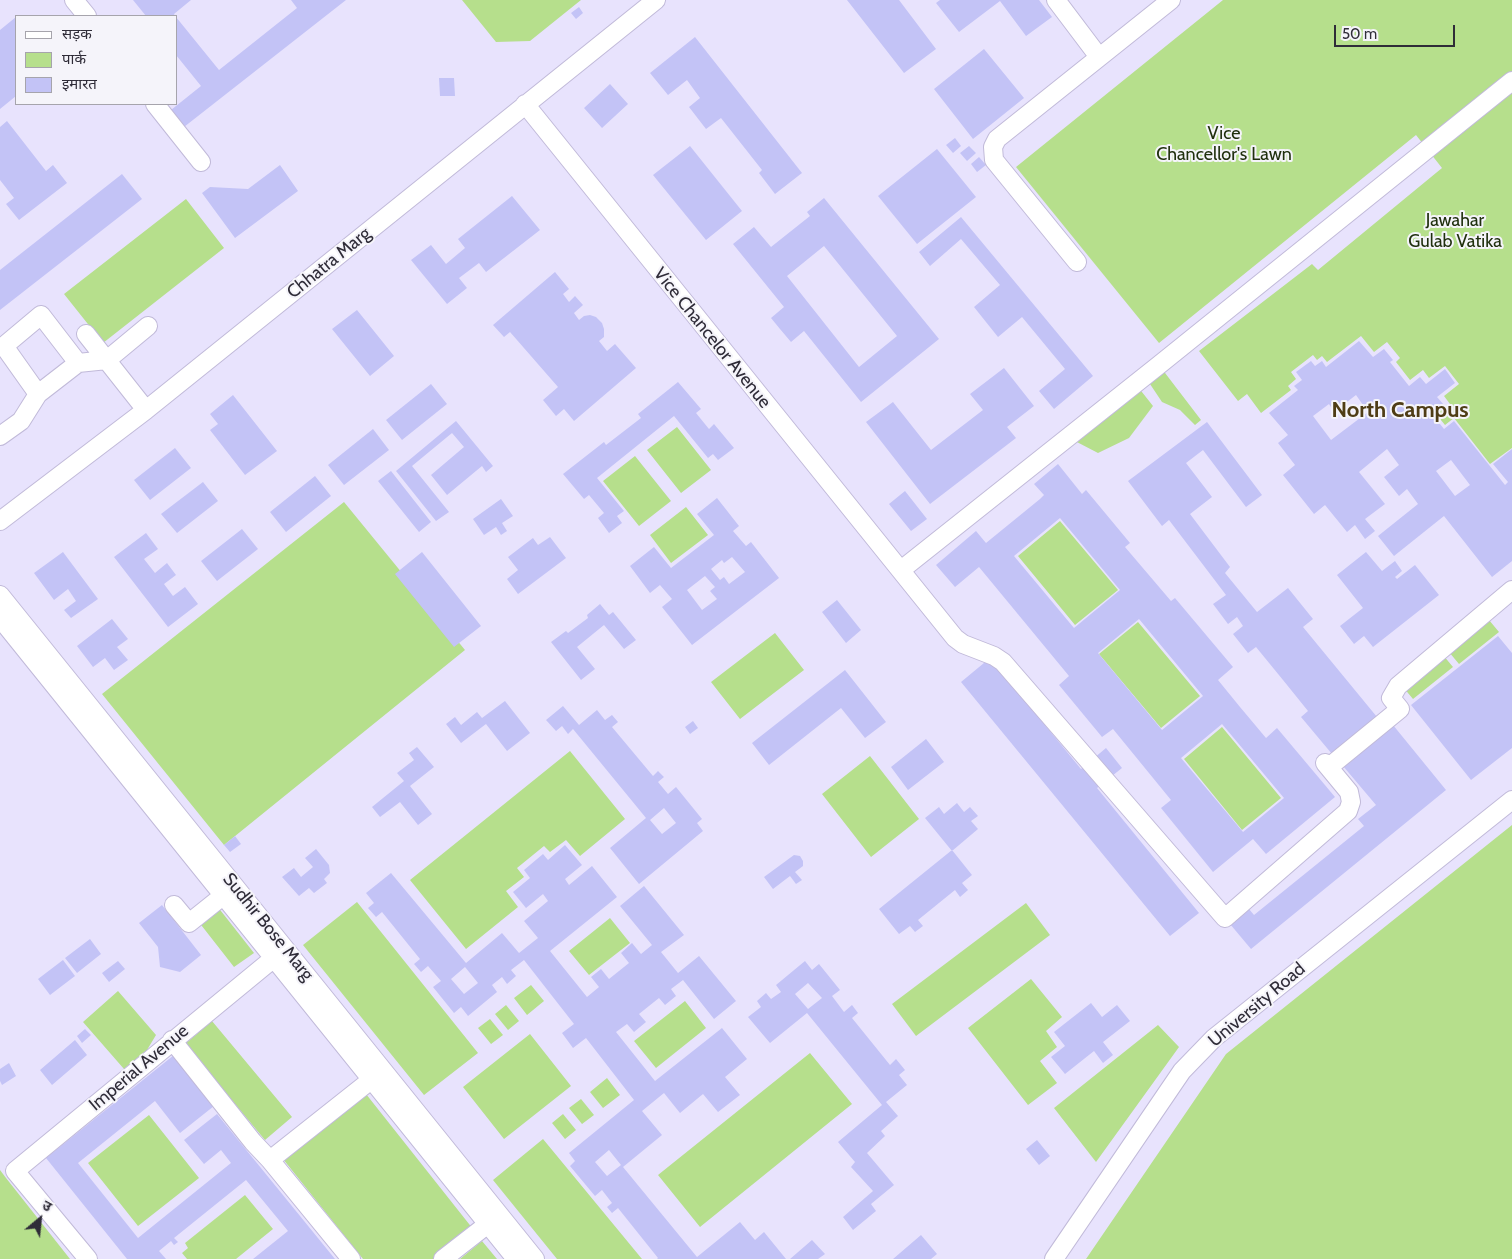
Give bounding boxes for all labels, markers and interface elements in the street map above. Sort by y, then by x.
legend [15,15,178,105]
scale bar [1337,15,1458,47]
text: सड़क [62,25,92,43]
text: 50 m [1342,25,1377,43]
text: पार्क [62,50,86,68]
text: इमारत [62,75,97,93]
park label: Vice Chancellor's Lawn [1156,123,1292,166]
park label: Jawahar Gulab Vatika [1408,210,1502,252]
street label: Chhatra Marg [283,223,375,303]
street label: Vice Chancelor Avenue [649,263,775,413]
district label: North Campus [1331,398,1469,424]
street label: Sudhir Bose Marg [218,869,318,985]
street label: University Road [1204,958,1310,1052]
street label: Imperial Avenue [85,1020,193,1116]
north arrow [15,1194,65,1244]
text: उ [39,1196,55,1216]

